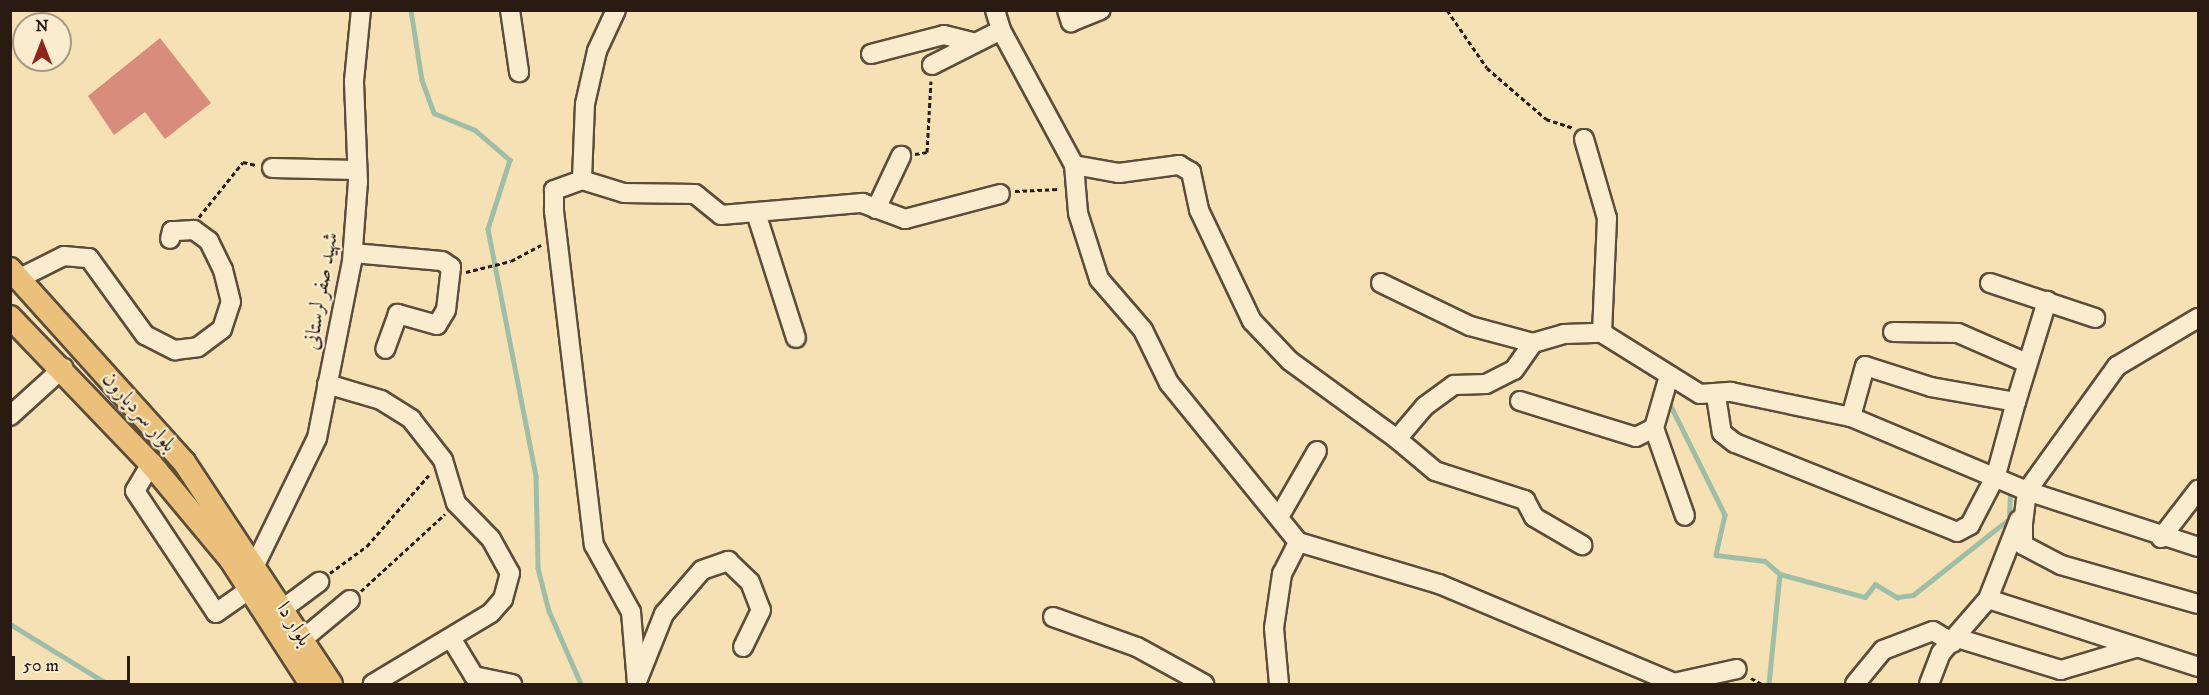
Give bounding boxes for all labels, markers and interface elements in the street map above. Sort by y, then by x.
north arrow [12,12,72,72]
text: N [35,16,49,36]
street label: شهید صفر لرستانی [298,230,344,352]
street label: بلوار سردیارون [96,367,182,457]
street label: بلوار دا [271,597,317,651]
scale bar [15,644,134,682]
text: 50 m [23,655,59,677]

